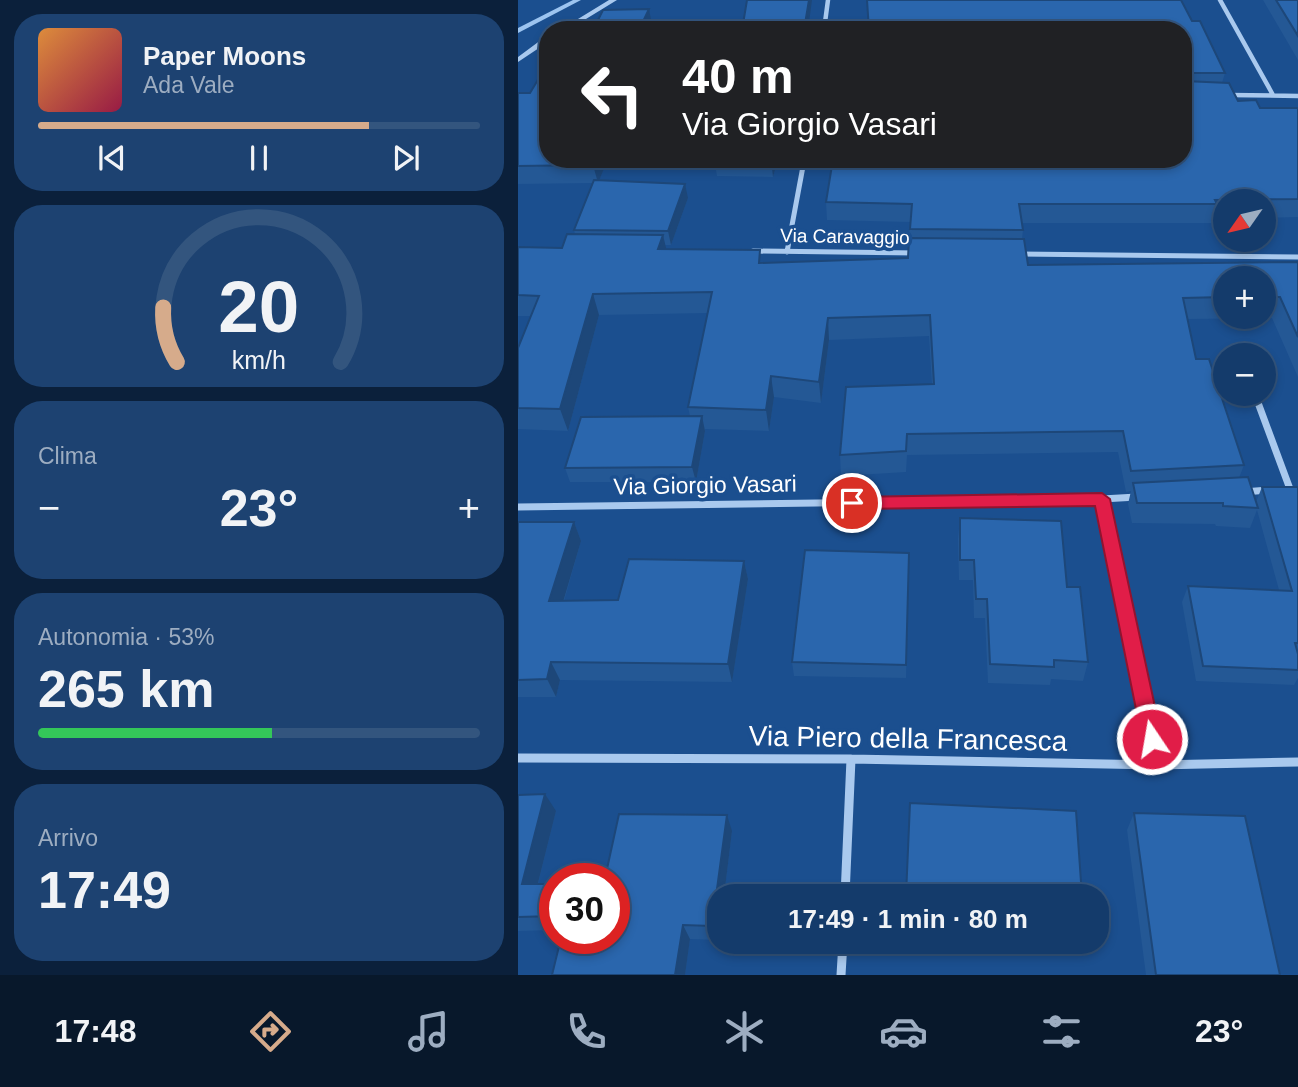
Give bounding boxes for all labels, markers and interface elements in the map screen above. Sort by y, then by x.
text: Paper Moons [143,41,306,71]
icon: left [567,49,658,140]
text: 40 m [682,49,794,103]
text: Ada Vale [143,72,235,98]
text: Via Giorgio Vasari [682,106,937,142]
icon: previous [93,139,131,177]
icon: pause [240,139,278,177]
icon: next [387,139,425,177]
north arrow [1213,189,1276,252]
map controls [1213,189,1276,406]
street label: Via Caravaggio [780,225,910,248]
button: + [1213,266,1276,329]
text: 20 [219,267,299,348]
button: − [1213,343,1276,406]
text: km/h [232,346,286,374]
text: Clima [38,443,97,469]
street label: Via Giorgio Vasari [613,470,797,500]
pin [822,473,882,533]
text: 23° [220,479,298,537]
icon: arrive [833,484,871,522]
text: − [38,487,60,529]
text: + [458,487,480,529]
text: Autonomia · 53% [38,624,214,650]
text: 265 km [38,660,214,718]
position arrow [1115,702,1189,776]
street label: Via Piero della Francesca [748,720,1068,757]
text: Arrivo [38,825,98,851]
text: 17:49 [38,861,171,919]
speed limit sign: 30 [539,863,630,954]
text: 17:49 · 1 min · 80 m [788,904,1028,934]
icon: directions [246,1007,295,1056]
icon: music [404,1007,453,1056]
icon: phone [562,1007,611,1056]
icon: climate [720,1007,769,1056]
icon: car [879,1007,928,1056]
icon: filters [1037,1007,1086,1056]
text: 17:48 [55,1013,136,1049]
text: 23° [1195,1013,1243,1049]

